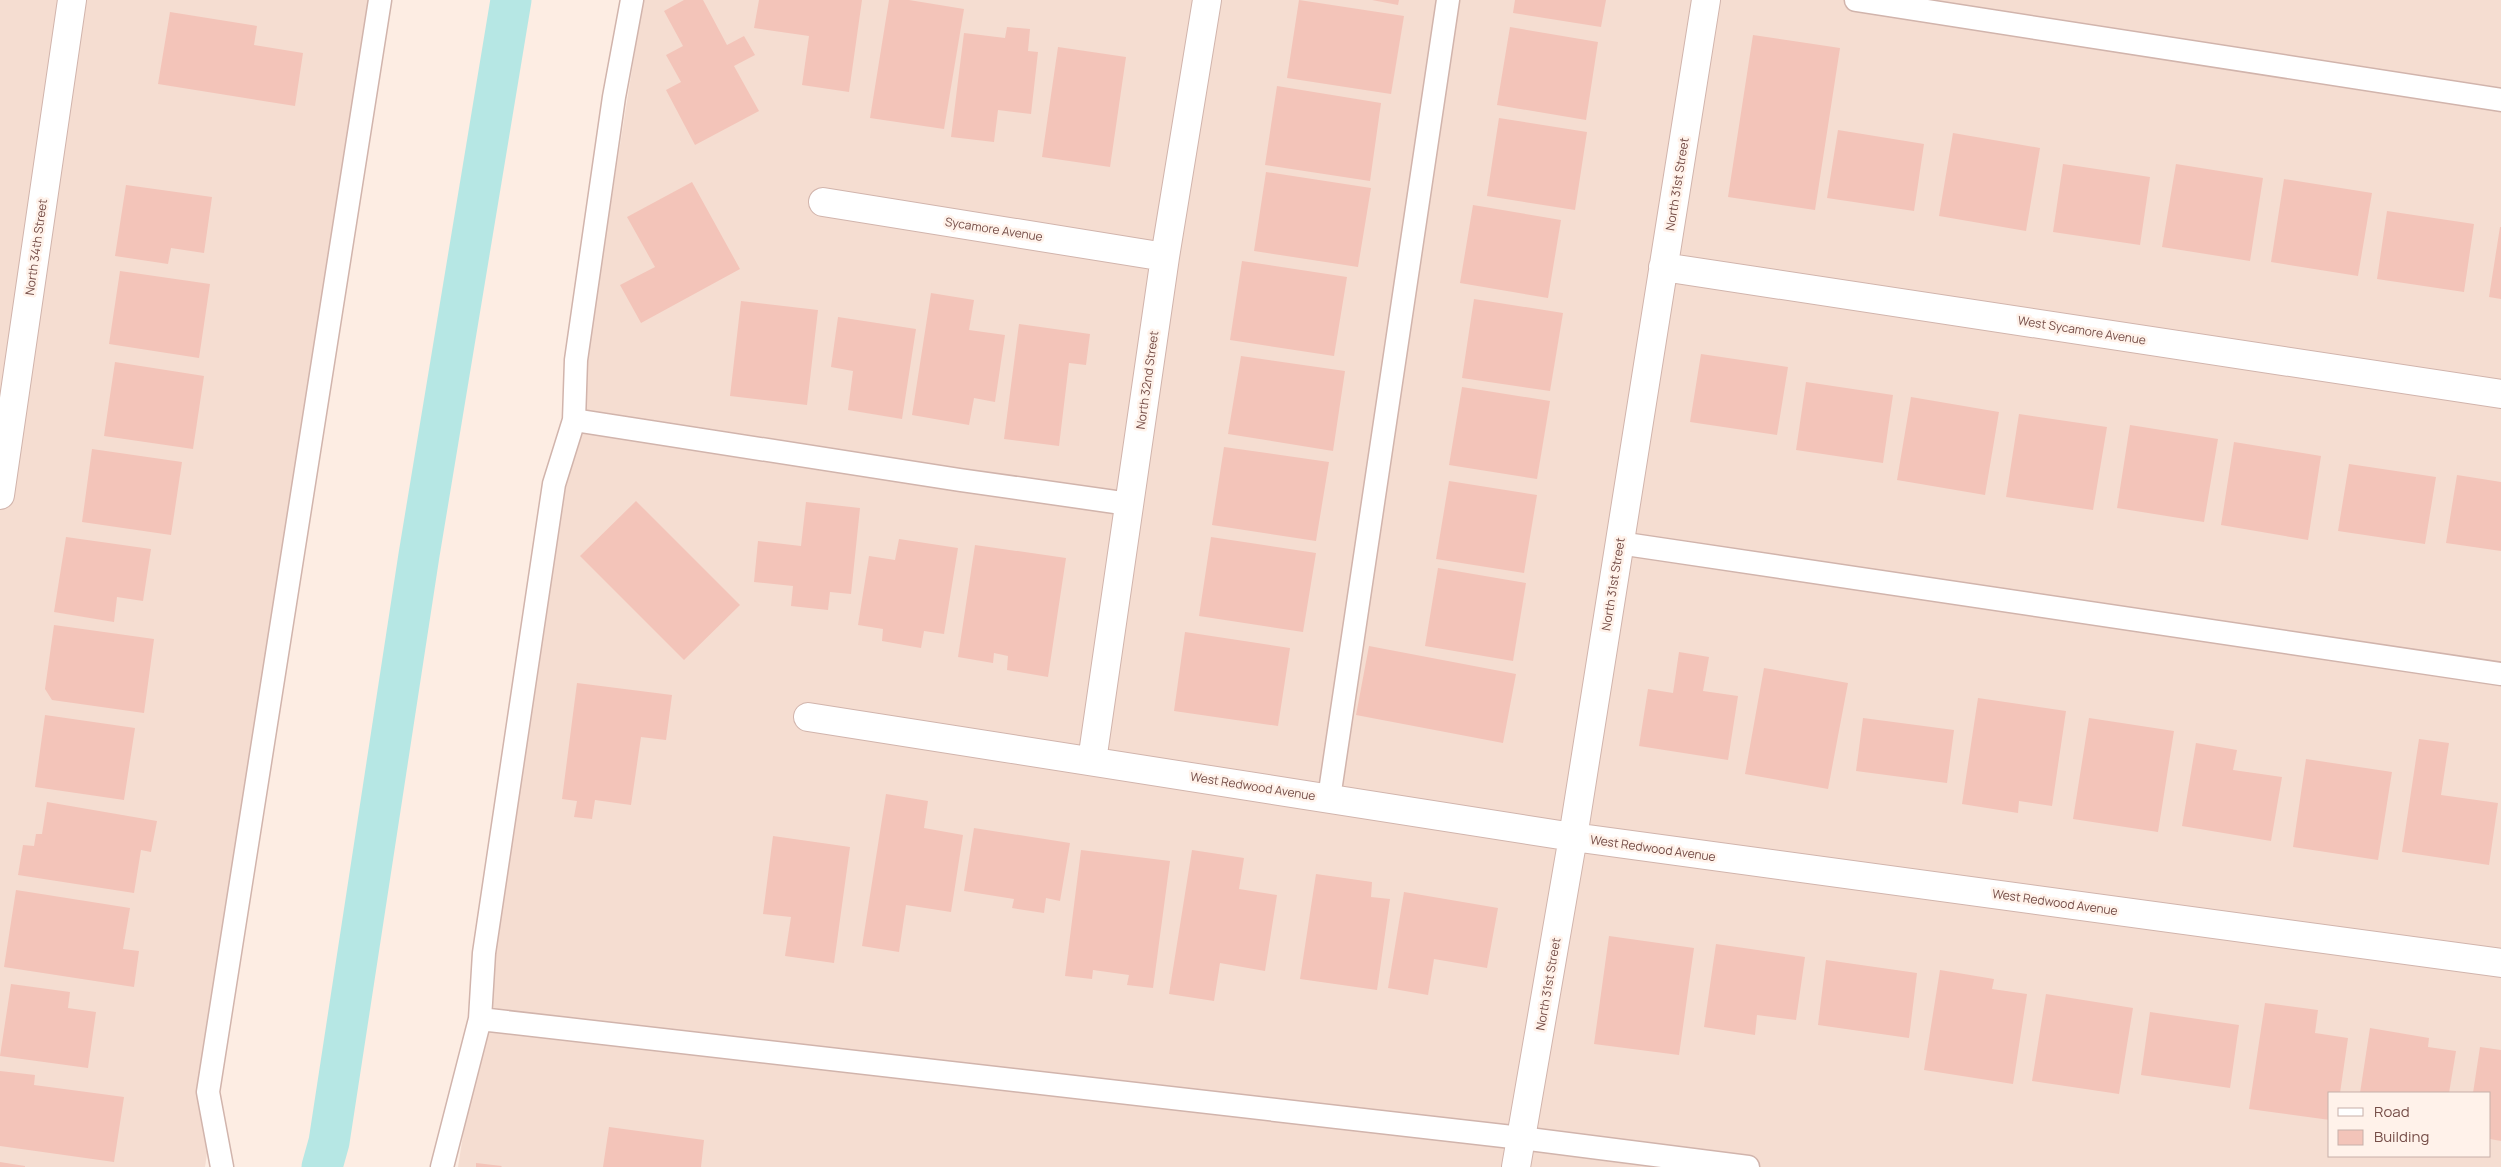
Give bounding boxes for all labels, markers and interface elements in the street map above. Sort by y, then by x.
street label: North 31st Street [1661,136,1693,232]
street label: North 34th Street [21,197,51,296]
street label: Sycamore Avenue [944,213,1044,245]
street label: West Sycamore Avenue [2017,311,2147,349]
street label: North 32nd Street [1132,329,1162,430]
street label: North 31st Street [1597,536,1629,632]
street label: West Redwood Avenue [1189,768,1317,804]
street label: West Redwood Avenue [1589,831,1717,865]
street label: West Redwood Avenue [1991,885,2119,919]
street label: North 31st Street [1531,936,1565,1032]
legend [2328,1092,2491,1157]
text: Road [2374,1101,2410,1122]
text: Building [2374,1126,2429,1147]

